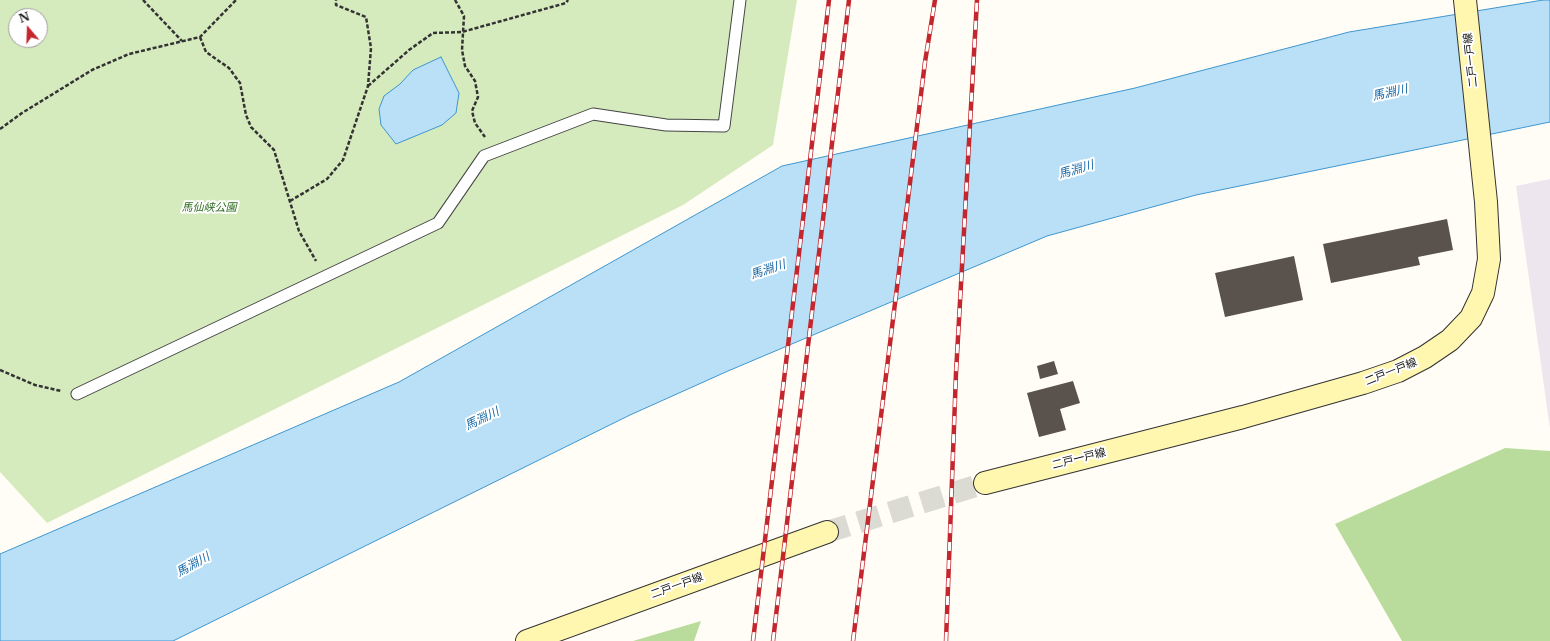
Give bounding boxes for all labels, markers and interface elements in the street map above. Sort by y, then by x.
north arrow [8,8,48,48]
text: N [17,9,32,26]
street label: 二戸一戸線 [1462,32,1480,88]
water label: 馬淵川 [1371,82,1409,104]
water label: 馬淵川 [1057,158,1095,182]
park label: 馬仙峡公園 [182,201,236,215]
water label: 馬淵川 [749,258,787,282]
street label: 二戸一戸線 [1363,356,1419,388]
water label: 馬淵川 [463,405,501,433]
street label: 二戸一戸線 [1051,446,1107,472]
water label: 馬淵川 [174,550,212,580]
street label: 二戸一戸線 [649,570,705,602]

